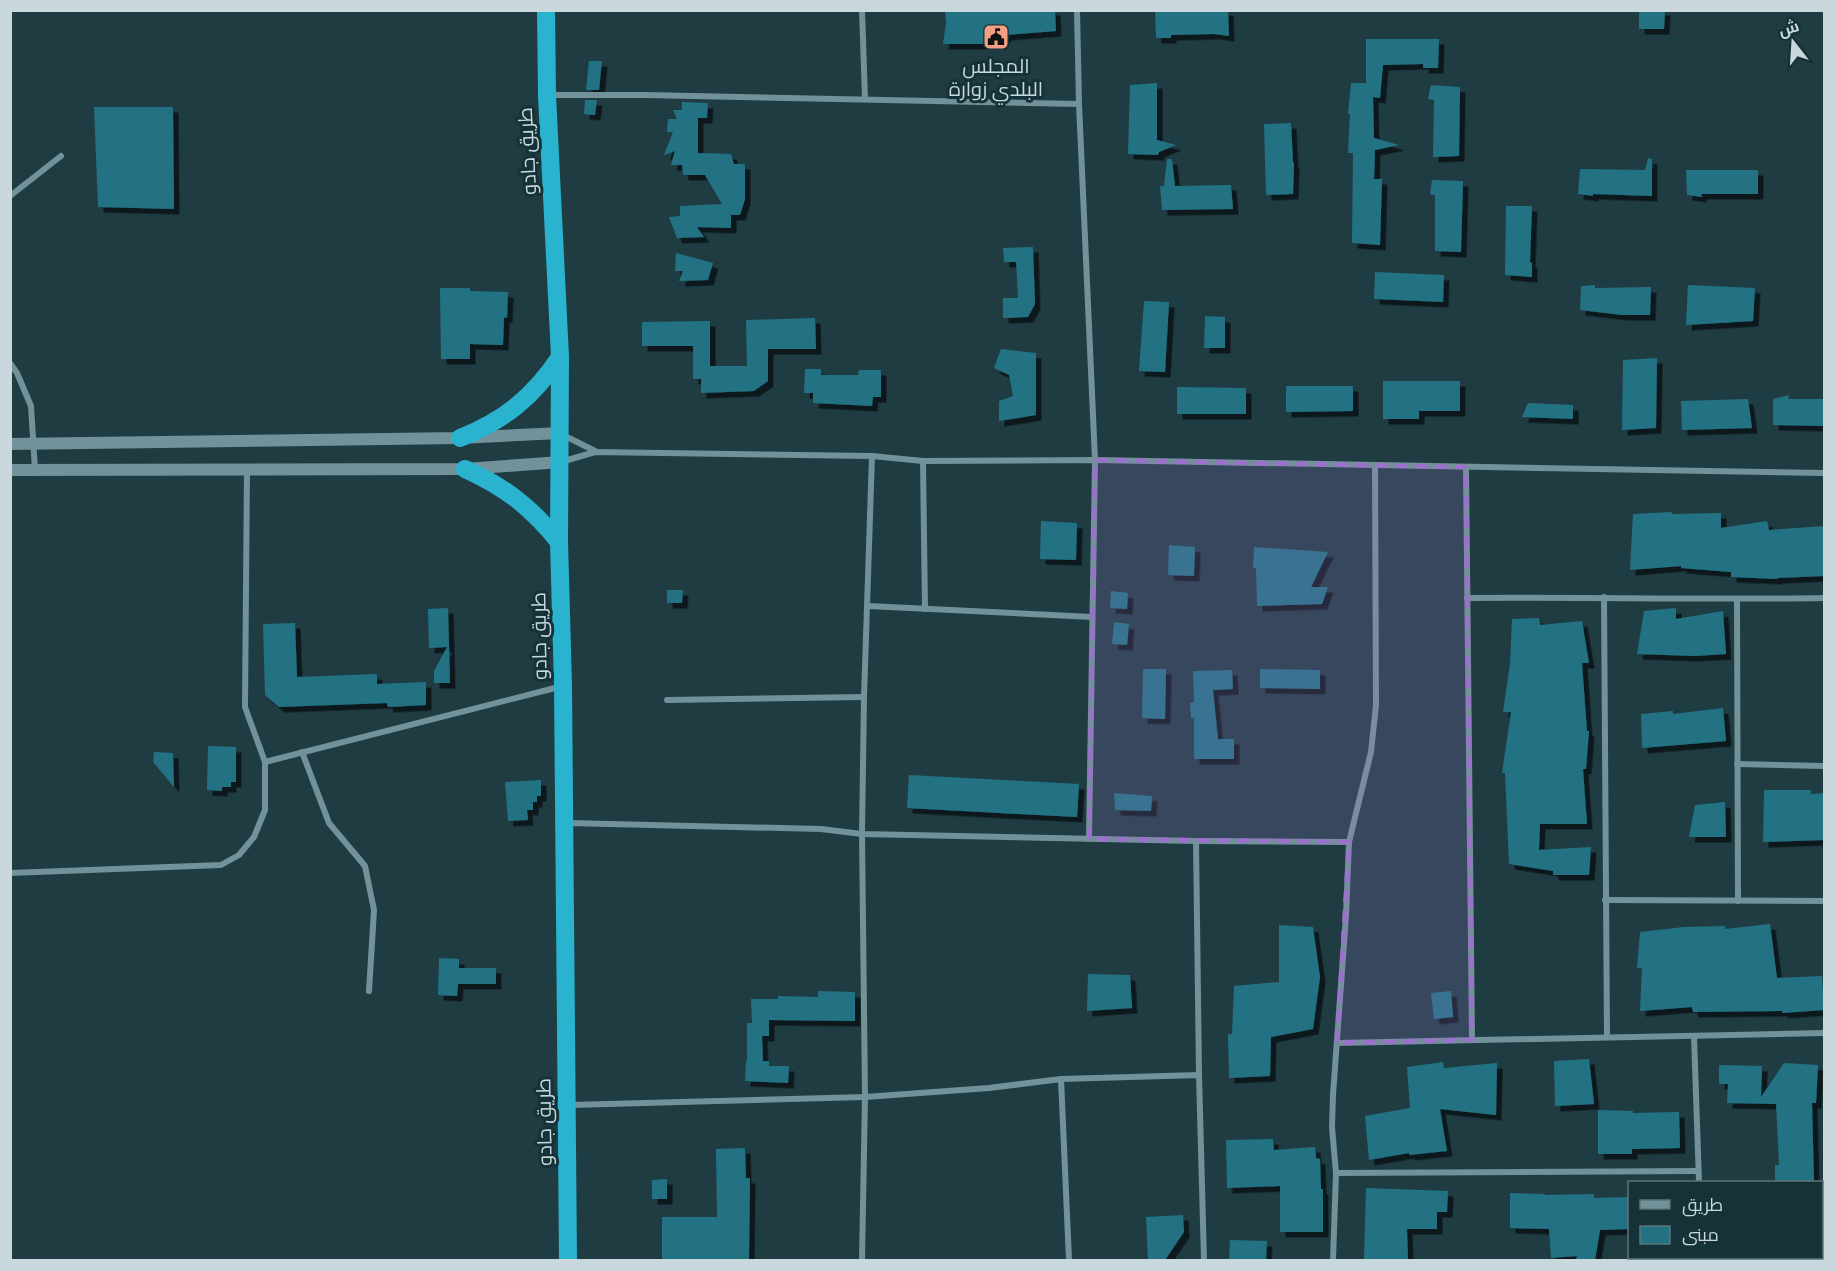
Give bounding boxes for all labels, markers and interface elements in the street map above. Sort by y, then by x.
north arrow [1763,12,1823,72]
text: ش [1776,16,1801,40]
public building icon: المجلس البلدي زوارة [981,22,1011,52]
place label: المجلس البلدي زوارة [949,54,1043,105]
street label: طريق جادو [513,106,542,195]
street label: طريق جادو [526,592,553,680]
street label: طريق جادو [531,1078,558,1166]
legend [1628,1181,1823,1259]
text: طريق [1682,1194,1723,1217]
text: مبنى [1682,1224,1719,1246]

